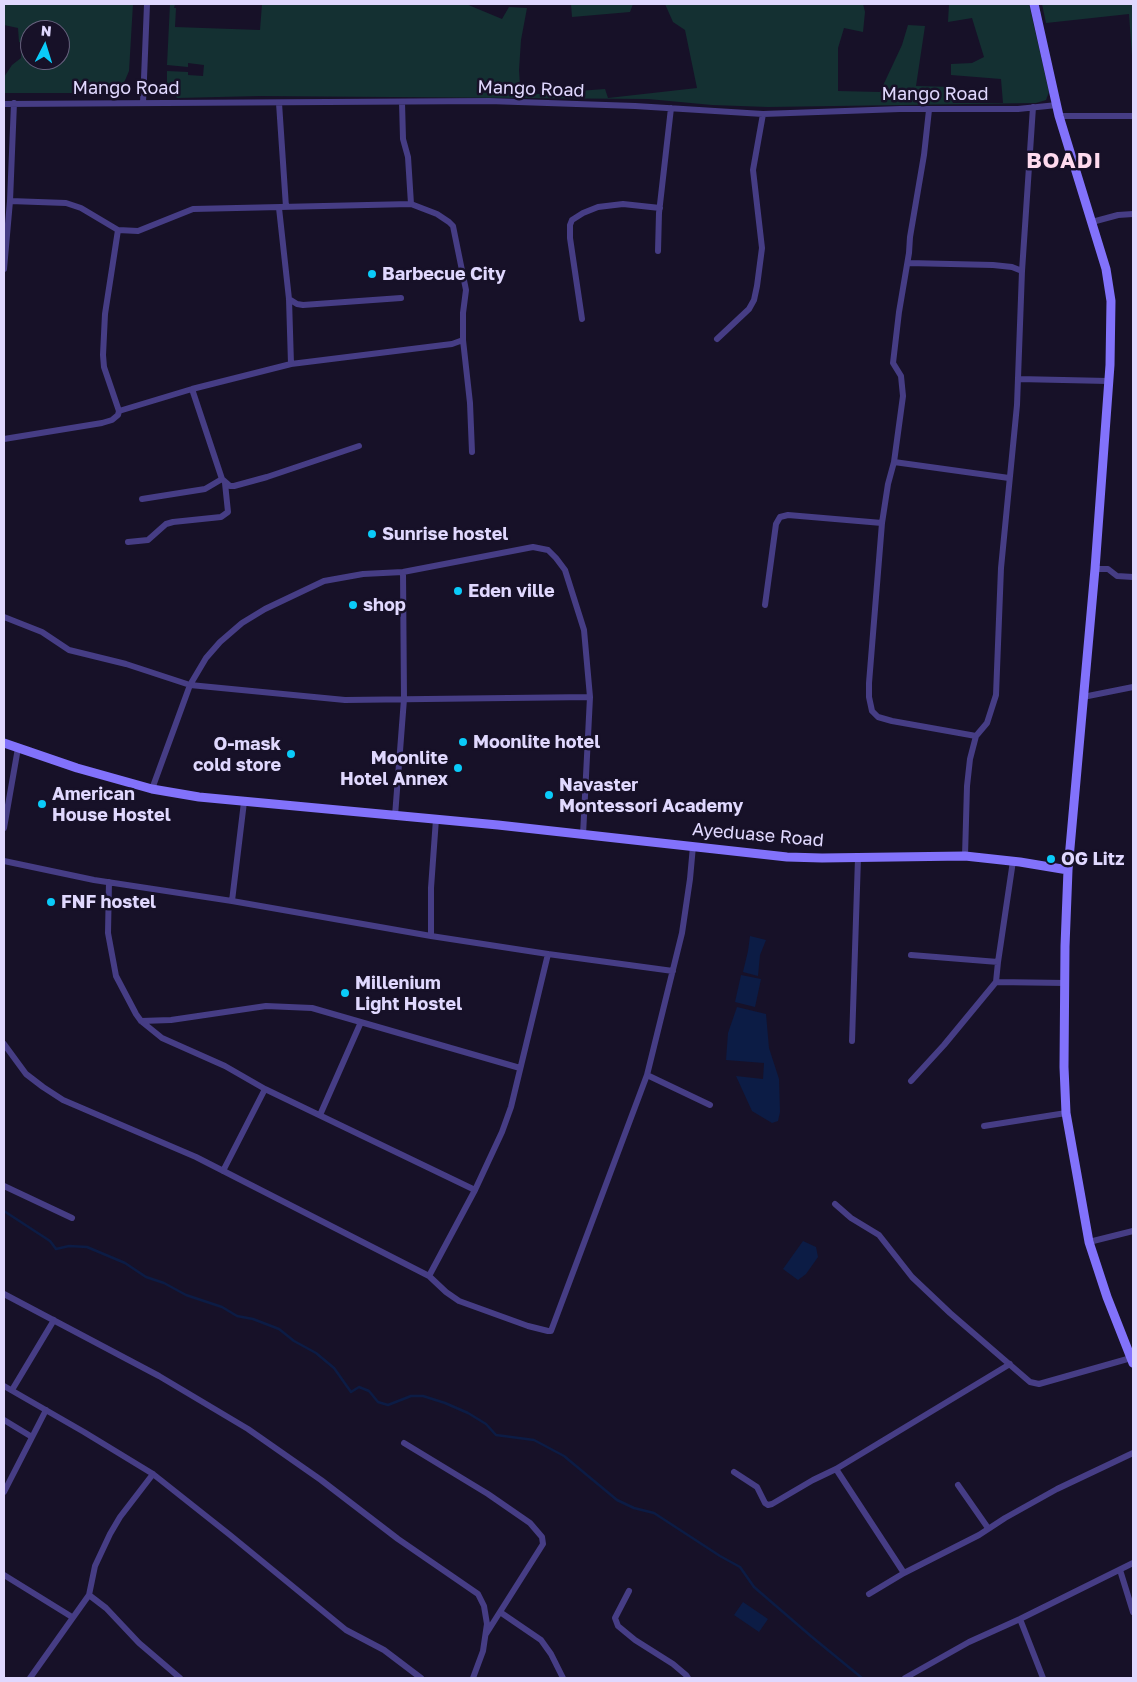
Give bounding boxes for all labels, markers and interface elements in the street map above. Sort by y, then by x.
north arrow [20,20,70,70]
text: N [40,22,52,39]
street label: Mango Road [477,76,585,102]
street label: Mango Road [72,77,180,99]
street label: Mango Road [881,83,989,105]
district label: BOADI [1026,148,1102,174]
place label: Barbecue City [382,263,506,285]
marker: Barbecue City [366,268,378,280]
place label: Sunrise hostel [382,523,508,545]
marker: Sunrise hostel [366,528,378,540]
place label: Eden ville [468,580,555,602]
marker: Eden ville [452,585,464,597]
place label: shop [363,594,406,616]
marker: shop [347,599,359,611]
place label: Moonlite hotel [473,731,600,753]
place label: O-mask cold store [193,733,281,776]
marker: Moonlite hotel [457,736,469,748]
place label: Moonlite Hotel Annex [340,747,448,790]
marker: O-mask cold store [285,748,297,760]
marker: Moonlite Hotel Annex [452,762,464,774]
place label: Navaster Montessori Academy [559,774,743,816]
place label: American House Hostel [52,783,171,826]
marker: Navaster Montessori Academy [543,789,555,801]
marker: American House Hostel [36,798,48,810]
street label: Ayeduase Road [691,818,825,852]
place label: OG Litz [1061,848,1124,870]
marker: OG Litz [1045,853,1057,865]
place label: FNF hostel [61,891,156,913]
marker: FNF hostel [45,896,57,908]
place label: Millenium Light Hostel [355,972,462,1014]
marker: Millenium Light Hostel [339,987,351,999]

